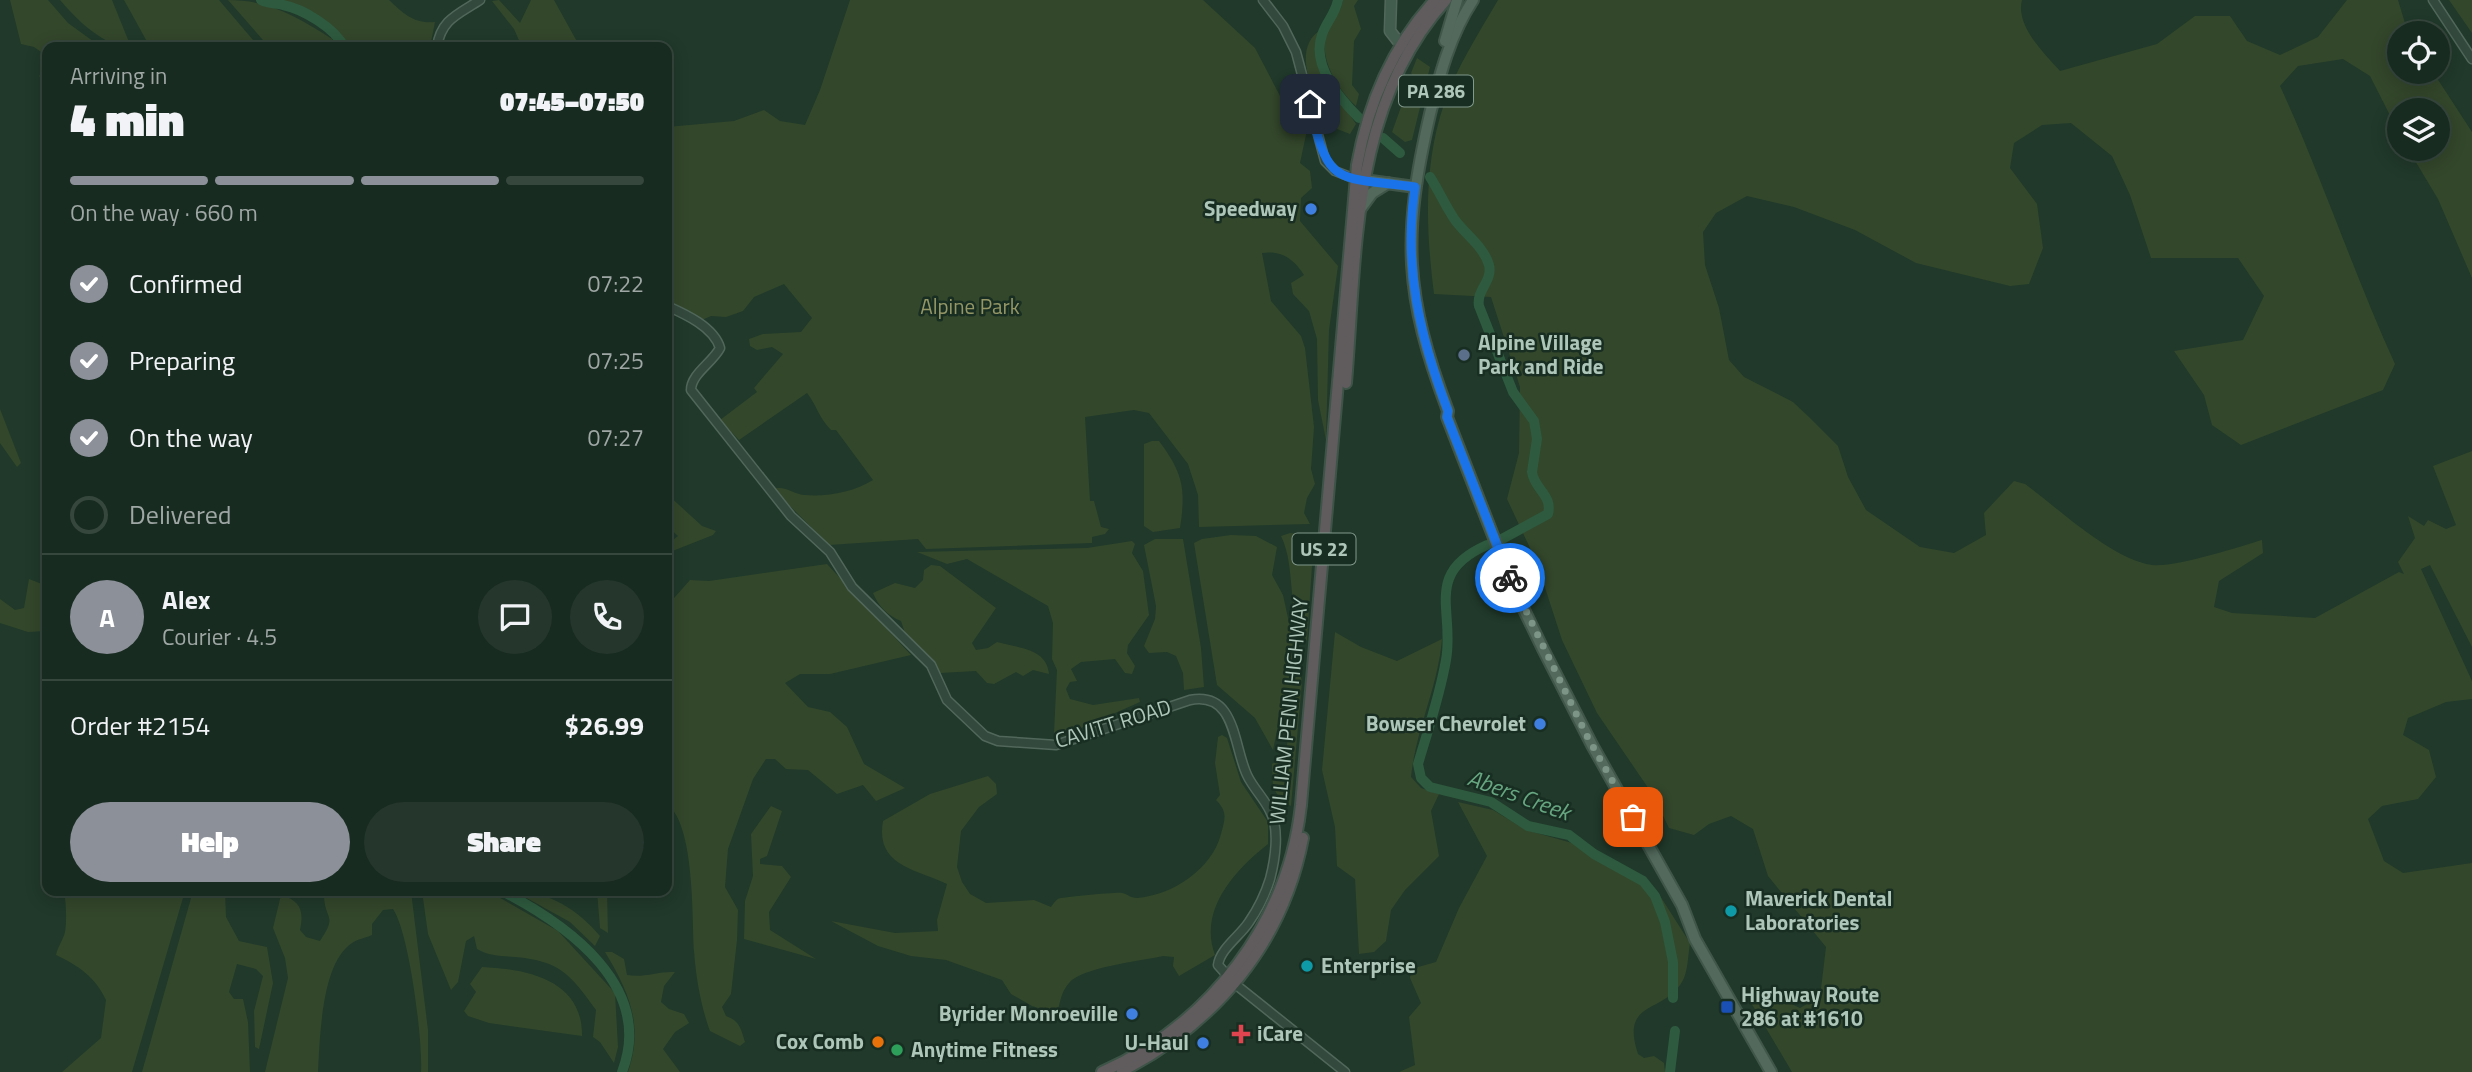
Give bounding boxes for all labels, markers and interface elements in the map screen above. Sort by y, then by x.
map controls [2387,21,2450,161]
button: locate [2387,21,2450,84]
text: Arriving in [70,58,167,93]
pin [1280,74,1340,134]
road number: PA 286 [1399,76,1473,106]
text: 07:45–07:50 [500,82,644,121]
text: 4 min [70,84,184,154]
icon: home [1291,85,1329,123]
button: layers [2387,98,2450,161]
place label: Speedway [1204,192,1297,224]
text: On the way · 660 m [70,195,258,230]
marker: Speedway [1303,201,1319,217]
text: Confirmed [129,264,243,303]
icon: check [70,265,108,303]
text: 07:22 [587,266,644,301]
park label: Alpine Park [920,290,1020,322]
place label: Alpine Village Park and Ride [1478,326,1603,382]
text: Preparing [129,341,235,380]
icon: check [70,342,108,380]
text: 07:25 [587,343,644,378]
marker: Alpine Village Park and Ride [1456,347,1472,363]
text: On the way [129,418,253,457]
icon: check [70,419,108,457]
text: 07:27 [587,420,644,455]
text: Delivered [129,495,232,534]
road number: US 22 [1292,534,1356,564]
courier [1475,543,1545,613]
icon: bike [1491,559,1529,597]
text: Alex [162,580,210,619]
button: chat [478,580,552,654]
button: phone [570,580,644,654]
street label: WILLIAM PENN HIGHWAY [1260,595,1316,826]
text: A [99,598,115,637]
text: Courier · 4.5 [162,619,277,654]
street label: CAVITT ROAD [1051,690,1175,756]
text: Order #2154 [70,706,210,745]
text: $26.99 [565,706,644,745]
place label: Bowser Chevrolet [1366,707,1526,739]
marker: Bowser Chevrolet [1532,716,1548,732]
water label: Abers Creek [1463,760,1578,830]
pin [1603,787,1663,847]
icon: bag [1614,798,1652,836]
button: Help [70,802,350,882]
button: Share [364,802,644,882]
place label: Maverick Dental Laboratories [1745,882,1892,938]
marker: Maverick Dental Laboratories [1723,903,1739,919]
place label: Enterprise [1321,949,1416,981]
marker: Enterprise [1299,958,1315,974]
place label: Highway Route 286 at #1610 [1741,978,1879,1034]
place label: Byrider Monroeville [939,997,1118,1029]
marker: Highway Route 286 at #1610 [1719,999,1735,1015]
marker: Byrider Monroeville [1124,1006,1140,1022]
place label: iCare [1257,1017,1303,1049]
marker: iCare [1231,1024,1251,1044]
place label: Cox Comb [776,1025,864,1057]
place label: U-Haul [1124,1026,1189,1058]
place label: Anytime Fitness [911,1033,1058,1065]
marker: Cox Comb [870,1034,886,1050]
marker: U-Haul [1195,1035,1211,1051]
marker: Anytime Fitness [889,1042,905,1058]

